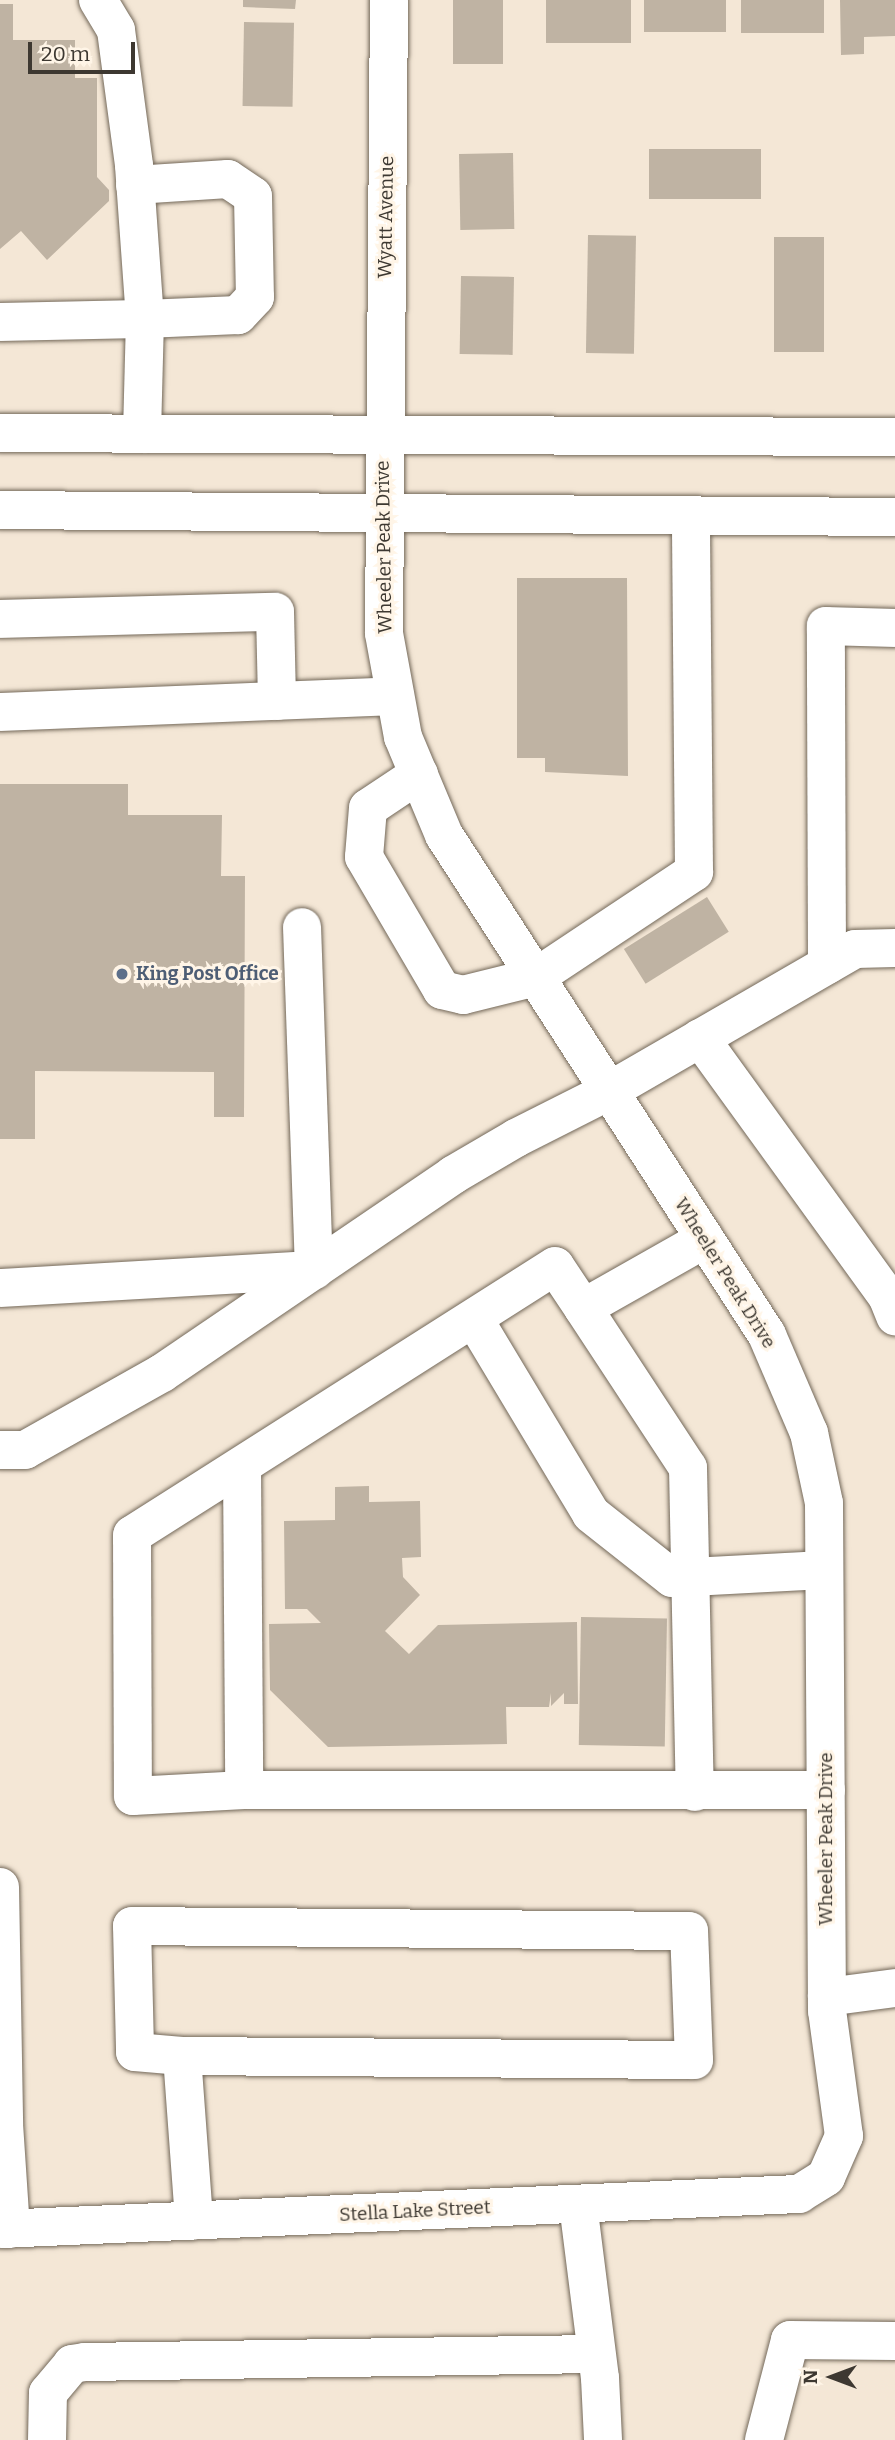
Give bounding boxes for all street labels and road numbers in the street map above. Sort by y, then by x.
street label: Wyatt Avenue [374,155,398,279]
street label: Wheeler Peak Drive [371,460,397,634]
street label: Wheeler Peak Drive [669,1194,781,1352]
street label: Wheeler Peak Drive [815,1752,837,1926]
street label: Stella Lake Street [339,2196,491,2226]

